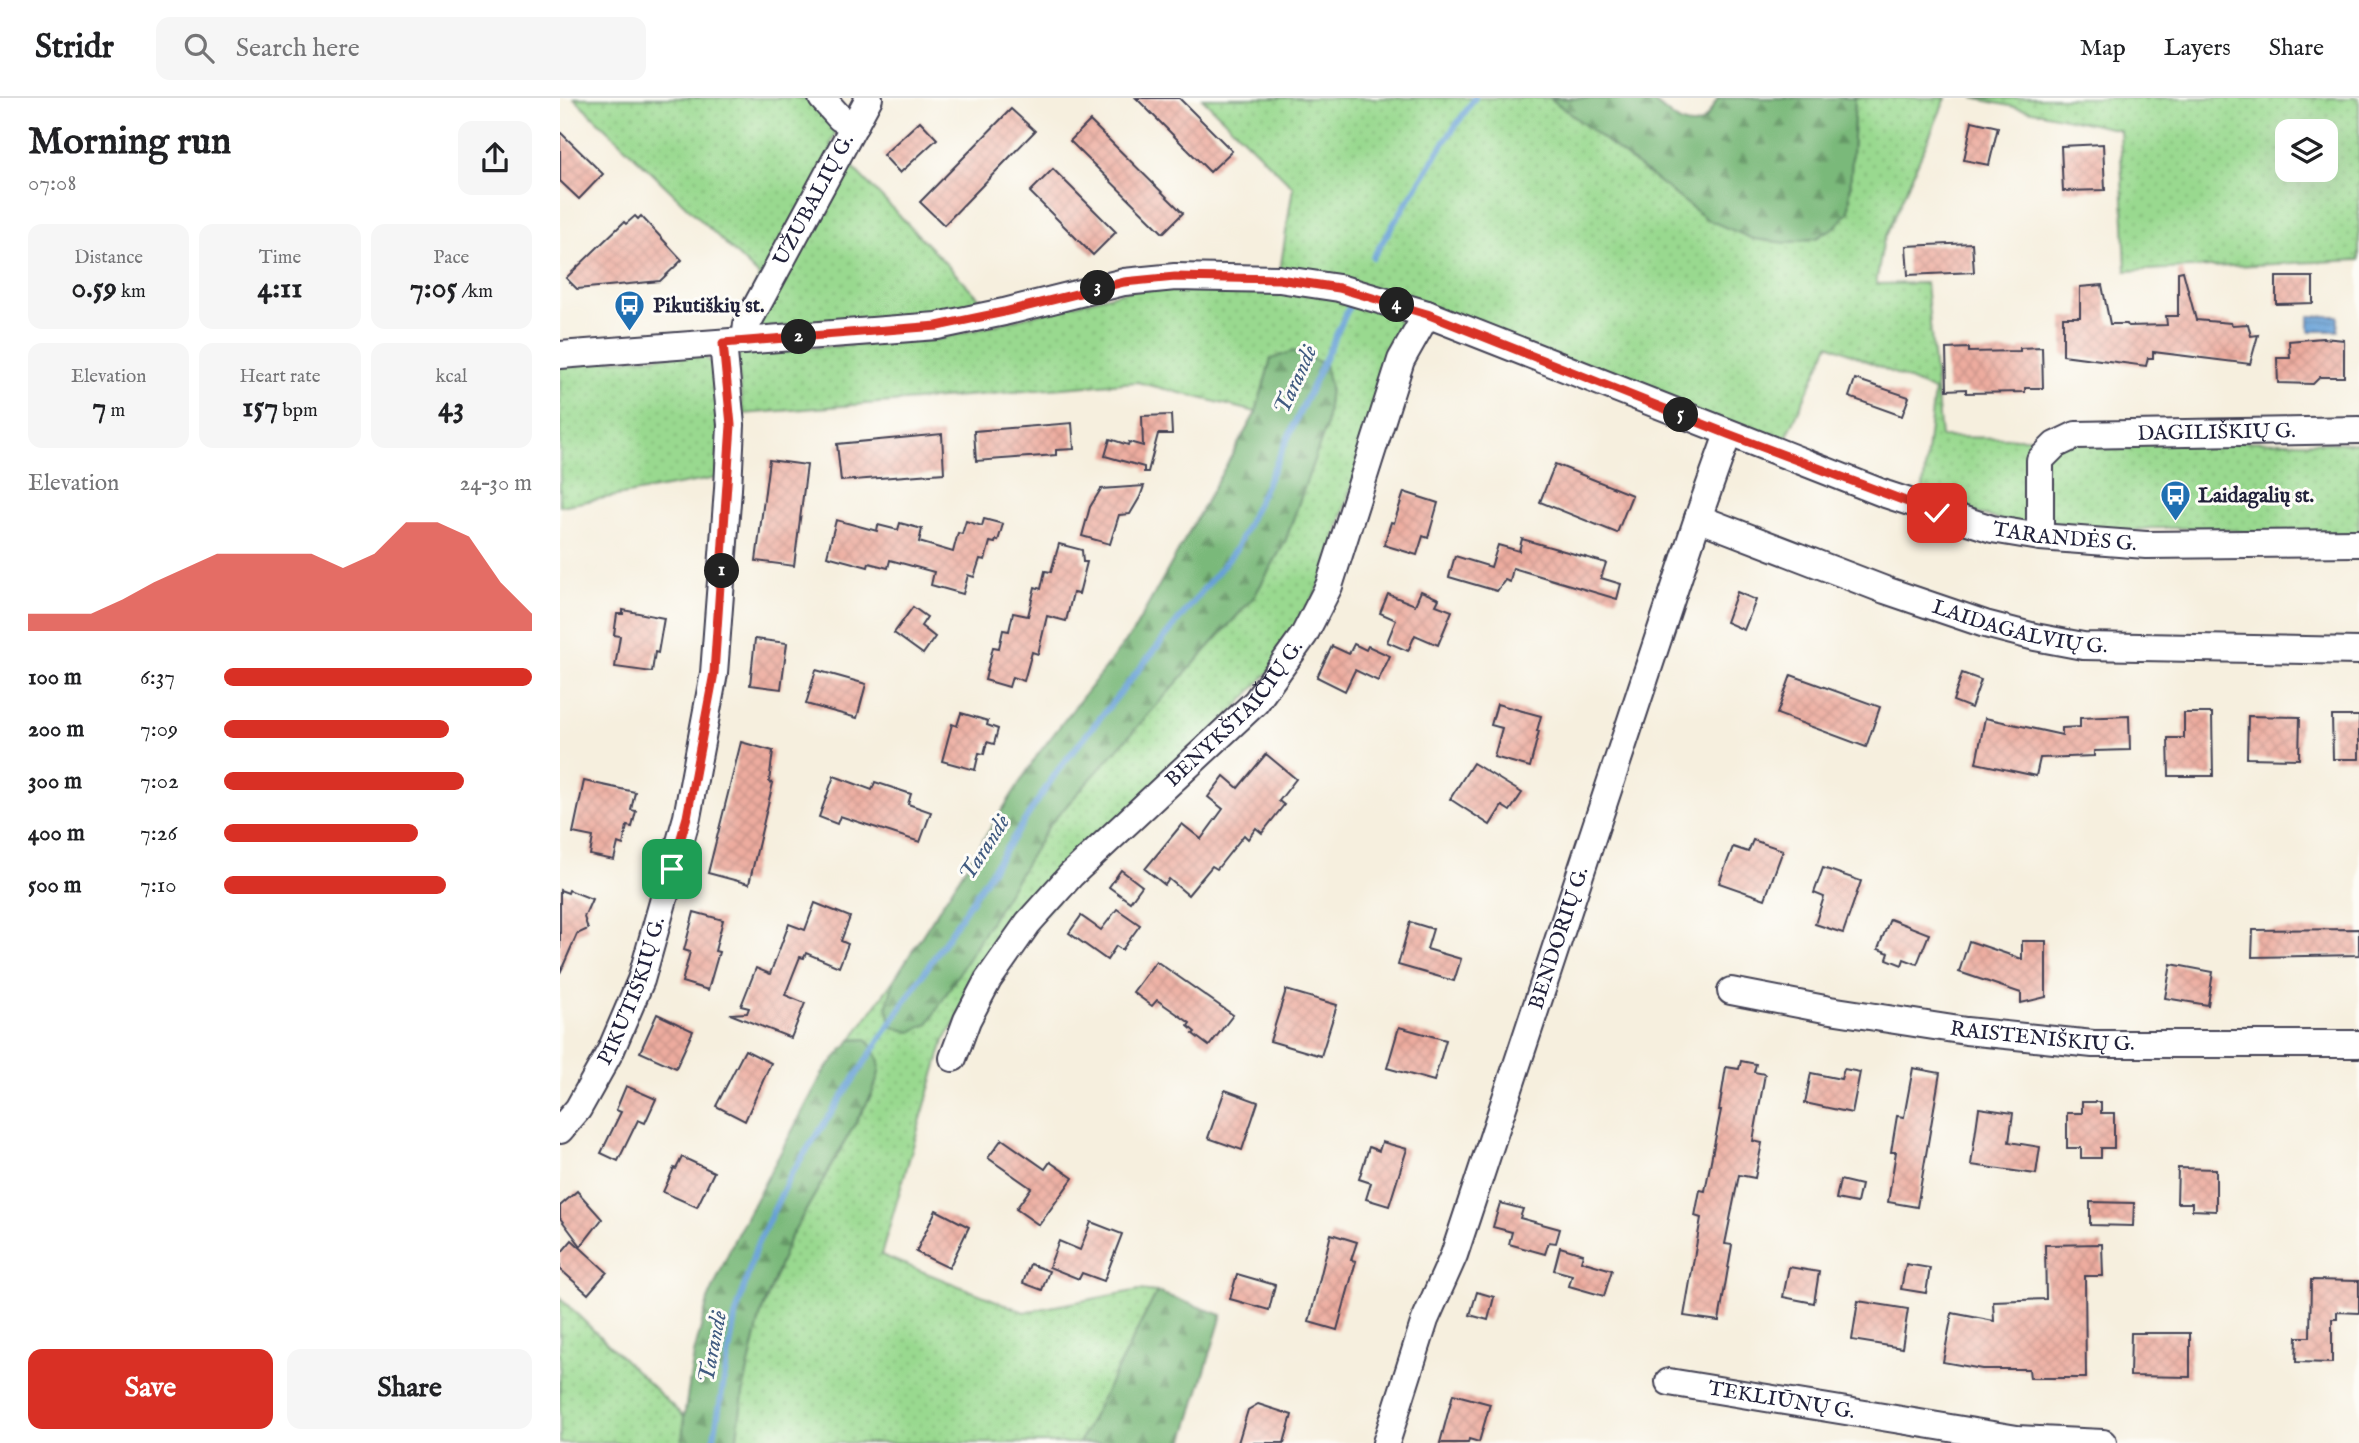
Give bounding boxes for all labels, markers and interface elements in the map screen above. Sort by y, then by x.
search box [156,17,646,80]
text: Stridr [35,27,114,69]
icon: search [180,29,218,67]
text: Search here [236,32,360,65]
text: Map [2080,33,2126,64]
text: Layers [2164,33,2231,64]
text: Share [2269,33,2324,64]
text: Morning run [28,119,231,167]
map controls [2275,119,2338,182]
button: layers [2275,119,2338,182]
button: share [458,121,532,195]
street label: UŽUBALIŲ G. [767,130,860,271]
text: 07:08 [28,169,76,198]
text: Distance [74,246,143,270]
text: Time [259,246,301,270]
text: Pace [433,246,469,270]
text: 0.59 [72,270,117,308]
text: 4:11 [258,270,302,308]
text: 7:05 [410,270,457,308]
pin: 3 [1080,270,1116,306]
text: 3 [1094,275,1101,299]
text: km [117,280,146,304]
text: /km [457,280,493,304]
pin: 4 [1380,288,1414,322]
bus stop icon: Pikutiškių st. [613,289,647,333]
text: 4 [1392,292,1401,316]
place label: Pikutiškių st. [653,293,764,320]
pin: 2 [782,320,816,354]
text: 2 [794,324,803,348]
water label: Tarandė [1267,340,1325,419]
text: Elevation [71,365,146,389]
text: Heart rate [239,365,321,389]
text: kcal [435,365,467,389]
text: 7 [92,389,106,427]
text: 157 [242,389,278,427]
text: 43 [438,389,464,427]
pin: 5 [1664,398,1698,432]
text: m [106,399,125,423]
text: bpm [278,399,318,423]
text: 5 [1677,402,1684,426]
street label: DAGILIŠKIŲ G. [2137,418,2296,447]
text: Elevation [28,469,119,498]
text: 24–30 m [460,469,532,498]
bus stop icon: Laidagalių st. [2158,479,2192,523]
pin [1907,483,1967,543]
place label: Laidagalių st. [2198,483,2314,510]
icon: check [1918,494,1956,532]
street label: TARANDĖS G. [1991,516,2138,558]
pin: 1 [704,554,740,588]
text: 1 [718,558,725,582]
street label: LAIDAGALVIŲ G. [1929,594,2108,660]
street label: BENYKŠTAIČIŲ G. [1160,635,1310,793]
text: 100 m [28,663,82,692]
text: 6:37 [140,663,175,692]
text: 200 m [28,715,84,744]
text: 7:09 [140,715,178,744]
text: 300 m [28,767,82,796]
text: 7:02 [140,767,179,796]
water label: Tarandė [953,809,1017,887]
text: 400 m [28,819,85,848]
text: 7:26 [140,819,177,848]
pin [642,839,702,899]
icon: arrive [653,850,691,888]
street label: BENDORIŲ G. [1523,863,1595,1013]
text: 500 m [28,871,82,900]
text: 7:10 [140,871,177,900]
street label: PIKUTIŠKIŲ G. [592,914,672,1070]
street label: RAISTENIŠKIŲ G. [1948,1015,2135,1058]
water label: Tarandė [692,1308,734,1386]
button: Save [28,1349,273,1429]
button: Share [287,1349,532,1429]
street label: TEKLIŪNŲ G. [1706,1375,1857,1426]

